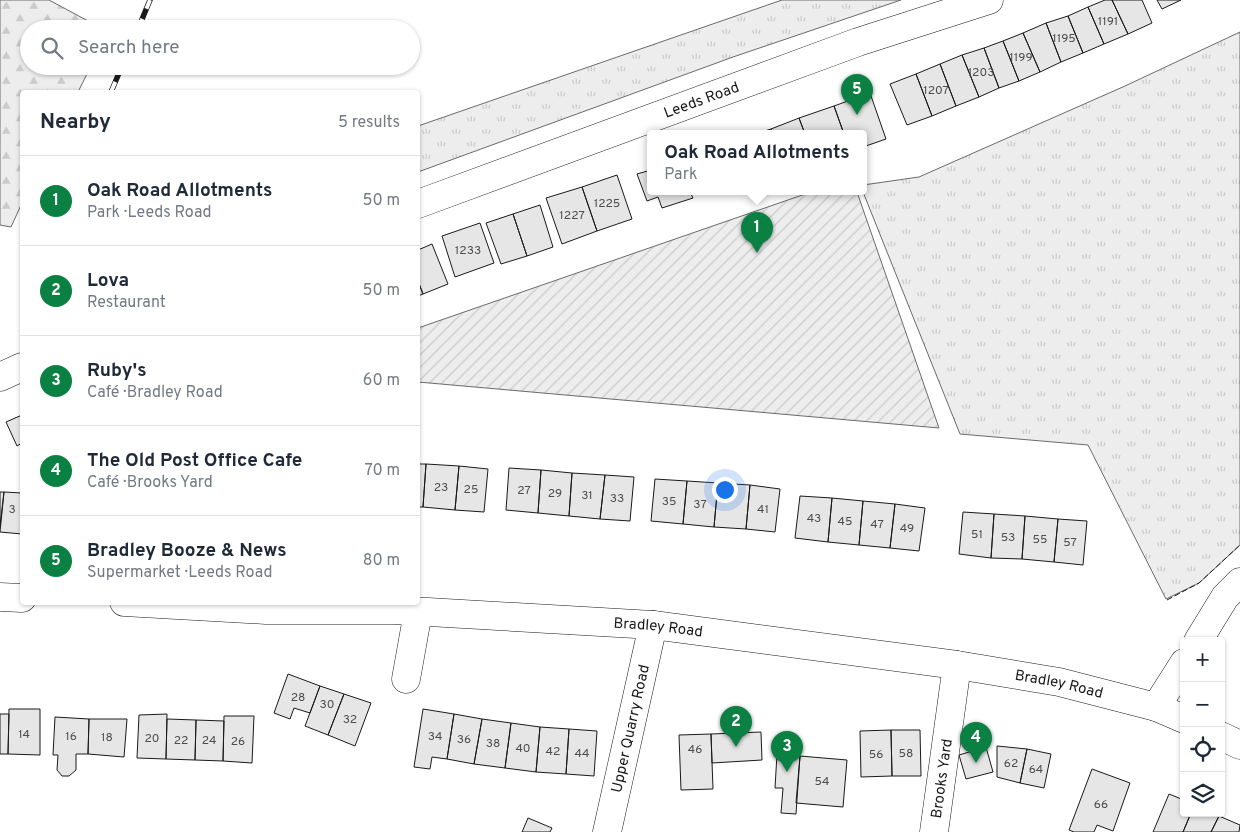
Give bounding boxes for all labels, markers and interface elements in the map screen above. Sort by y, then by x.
house number: 1191 [1098,14,1118,30]
search box [20,20,420,75]
house number: 1195 [1052,31,1076,47]
icon: search [38,34,66,62]
text: Search here [78,36,180,60]
house number: 1199 [1009,50,1033,66]
house number: 1203 [968,65,994,81]
pin: 5 [841,74,873,115]
street label: Leeds Road [662,79,742,124]
house number: 1207 [923,83,949,99]
text: Nearby [40,109,111,136]
text: 5 results [338,113,400,133]
popup [647,130,867,195]
text: Oak Road Allotments [664,141,850,165]
text: Park [664,165,697,185]
text: Oak Road Allotments [87,179,272,203]
text: 1 [53,191,59,211]
text: 50 m [363,191,400,211]
house number: 1225 [594,196,620,212]
text: Park · Leeds Road [87,203,212,223]
house number: 1227 [559,208,585,224]
pin: 1 [741,212,773,253]
house number: 1233 [455,243,481,259]
text: Lova [87,269,129,293]
text: 2 [51,281,61,301]
text: 50 m [363,281,400,301]
text: Restaurant [87,293,166,313]
text: Ruby's [87,359,147,383]
text: 3 [51,371,61,391]
text: 60 m [363,371,400,391]
text: Café · Bradley Road [87,383,223,403]
text: The Old Post Office Cafe [87,449,302,473]
text: 4 [51,461,61,481]
text: 70 m [365,461,400,481]
text: Café · Brooks Yard [87,473,213,493]
your location [712,477,738,503]
house number: 23 [434,480,448,496]
house number: 25 [464,482,478,498]
house number: 27 [517,483,531,499]
house number: 29 [548,486,562,502]
house number: 31 [581,488,593,504]
house number: 33 [610,491,624,507]
house number: 35 [662,494,676,510]
house number: 37 [693,497,707,513]
house number: 3 [8,502,16,518]
house number: 41 [757,502,769,518]
house number: 43 [807,511,821,527]
house number: 45 [838,514,852,530]
house number: 47 [870,517,884,533]
house number: 49 [900,521,914,537]
house number: 51 [971,527,983,543]
house number: 53 [1001,530,1015,546]
house number: 55 [1033,532,1047,548]
house number: 57 [1063,535,1077,551]
text: Bradley Booze & News [87,539,287,563]
text: 5 [51,551,61,571]
text: 80 m [363,551,400,571]
text: Supermarket · Leeds Road [87,563,272,583]
street label: Bradley Road [613,615,704,642]
map controls [1180,637,1225,817]
button: + [1180,637,1225,682]
street label: Upper Quarry Road [608,663,655,795]
street label: Bradley Road [1013,667,1105,704]
button: − [1180,682,1225,727]
house number: 28 [291,690,305,706]
house number: 30 [320,697,334,713]
pin: 2 [720,706,752,747]
house number: 32 [343,712,357,728]
pin: 4 [960,722,992,763]
house number: 14 [18,727,30,743]
button: locate [1180,727,1225,772]
house number: 16 [65,729,77,745]
house number: 34 [428,729,442,745]
house number: 18 [101,730,113,746]
house number: 20 [144,731,160,747]
pin: 3 [771,731,803,772]
house number: 36 [457,732,471,748]
house number: 22 [174,733,188,749]
house number: 24 [202,733,216,749]
house number: 26 [231,734,245,750]
house number: 38 [486,736,500,752]
street label: Brooks Yard [928,738,958,820]
house number: 40 [515,741,531,757]
house number: 46 [688,742,702,758]
house number: 42 [546,744,560,760]
house number: 44 [575,746,589,762]
house number: 58 [899,746,913,762]
house number: 56 [869,747,883,763]
house number: 62 [1004,756,1018,772]
house number: 64 [1029,762,1043,778]
button: layers [1180,772,1225,817]
house number: 54 [814,774,830,790]
house number: 66 [1094,797,1108,813]

